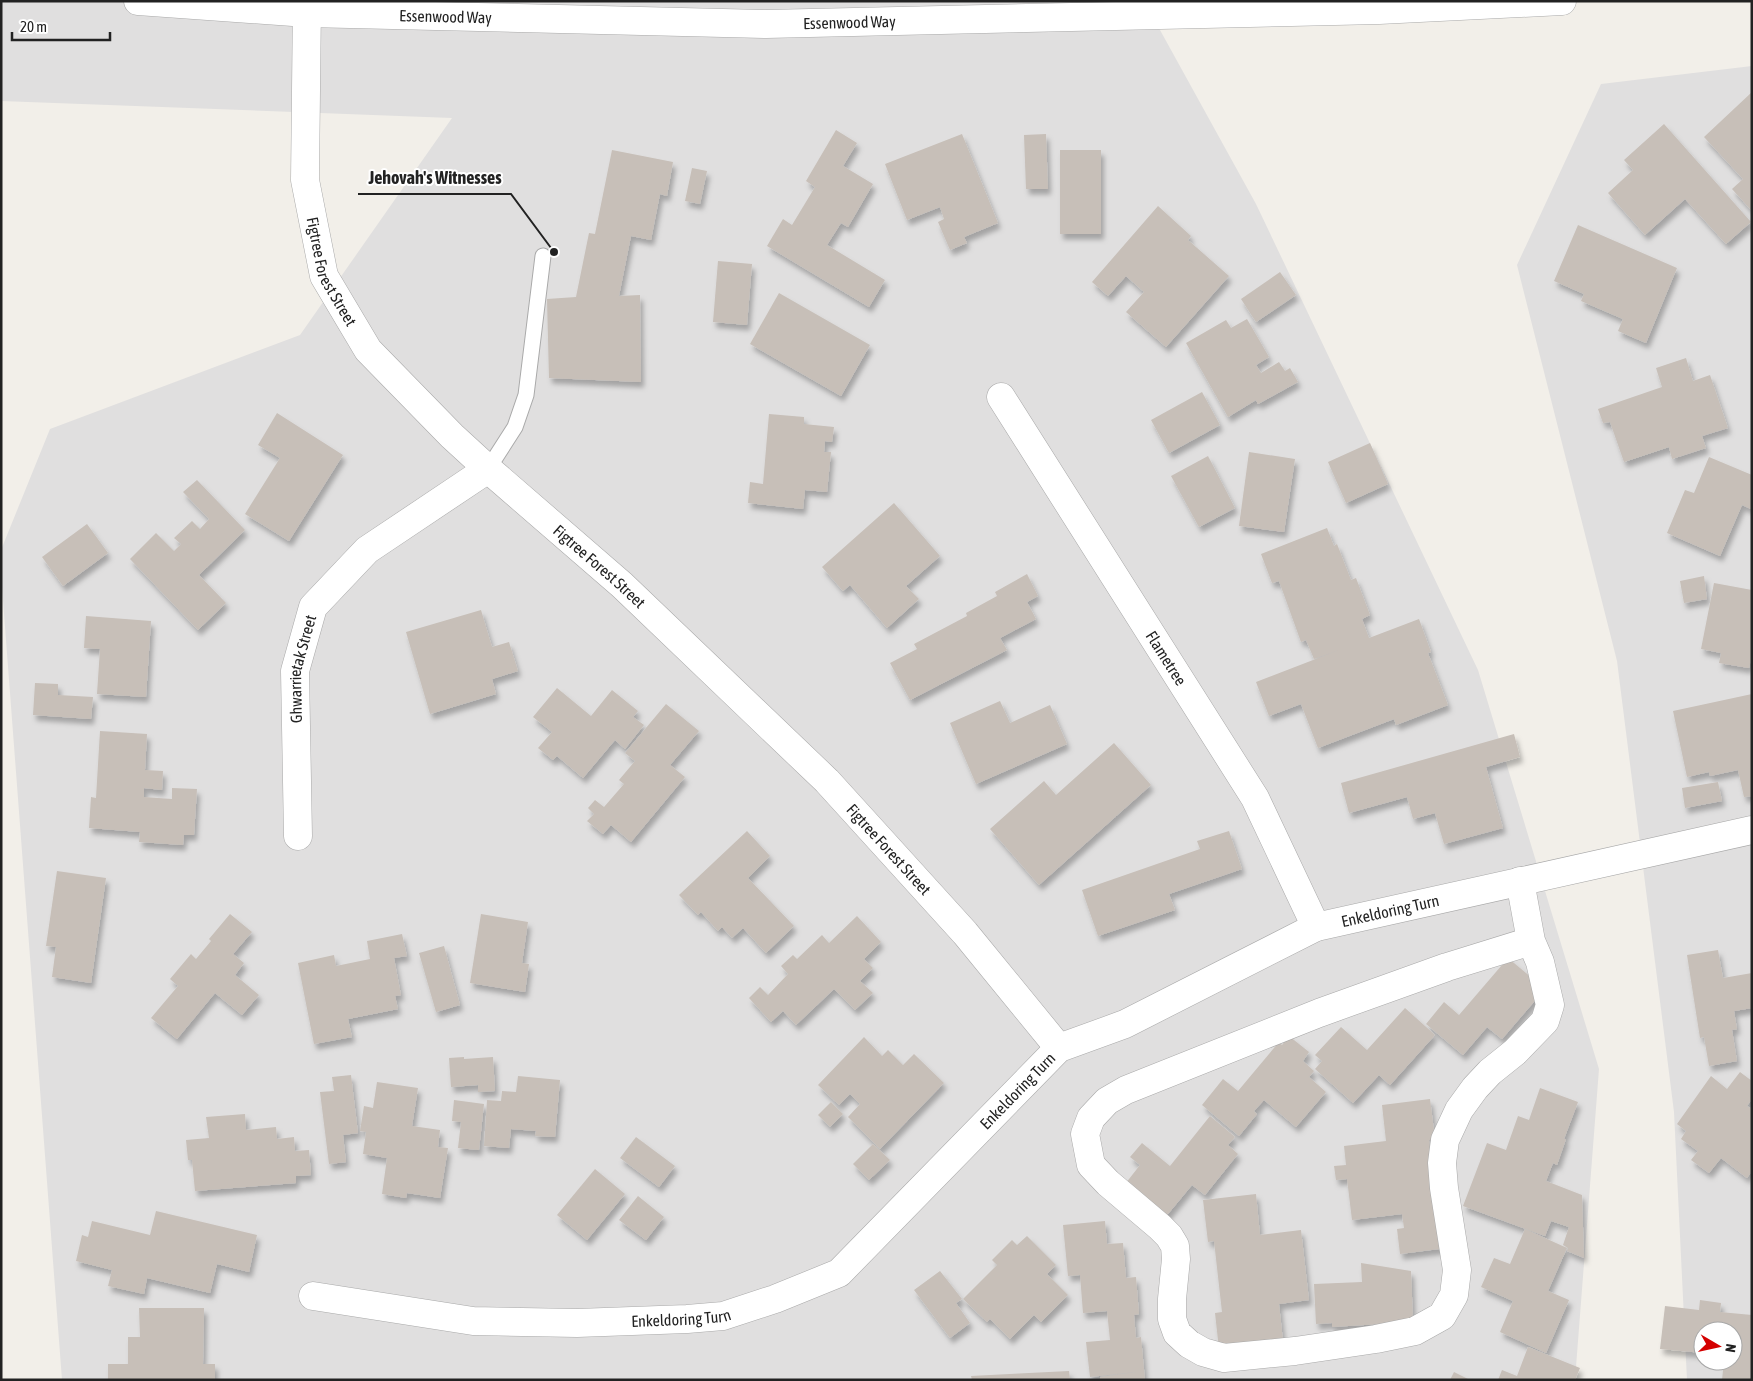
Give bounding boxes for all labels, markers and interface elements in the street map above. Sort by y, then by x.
street label: Essenwood Way [399,6,492,27]
scale bar [12,10,110,42]
street label: Essenwood Way [803,12,896,32]
text: 20 m [20,18,47,35]
callout: Jehovah's Witnesses [358,161,511,194]
text: Jehovah's Witnesses [367,167,502,188]
street label: Figtree Forest Street [304,215,361,329]
street label: Figtree Forest Street [550,521,649,612]
street label: Ghwarrietak Street [286,612,319,723]
street label: Flametree [1142,628,1190,689]
street label: Figtree Forest Street [843,800,935,899]
street label: Enkeldoring Turn [1340,891,1441,930]
street label: Enkeldoring Turn [976,1049,1059,1133]
street label: Enkeldoring Turn [631,1305,733,1330]
north arrow [1693,1321,1743,1371]
text: N [1722,1343,1739,1353]

